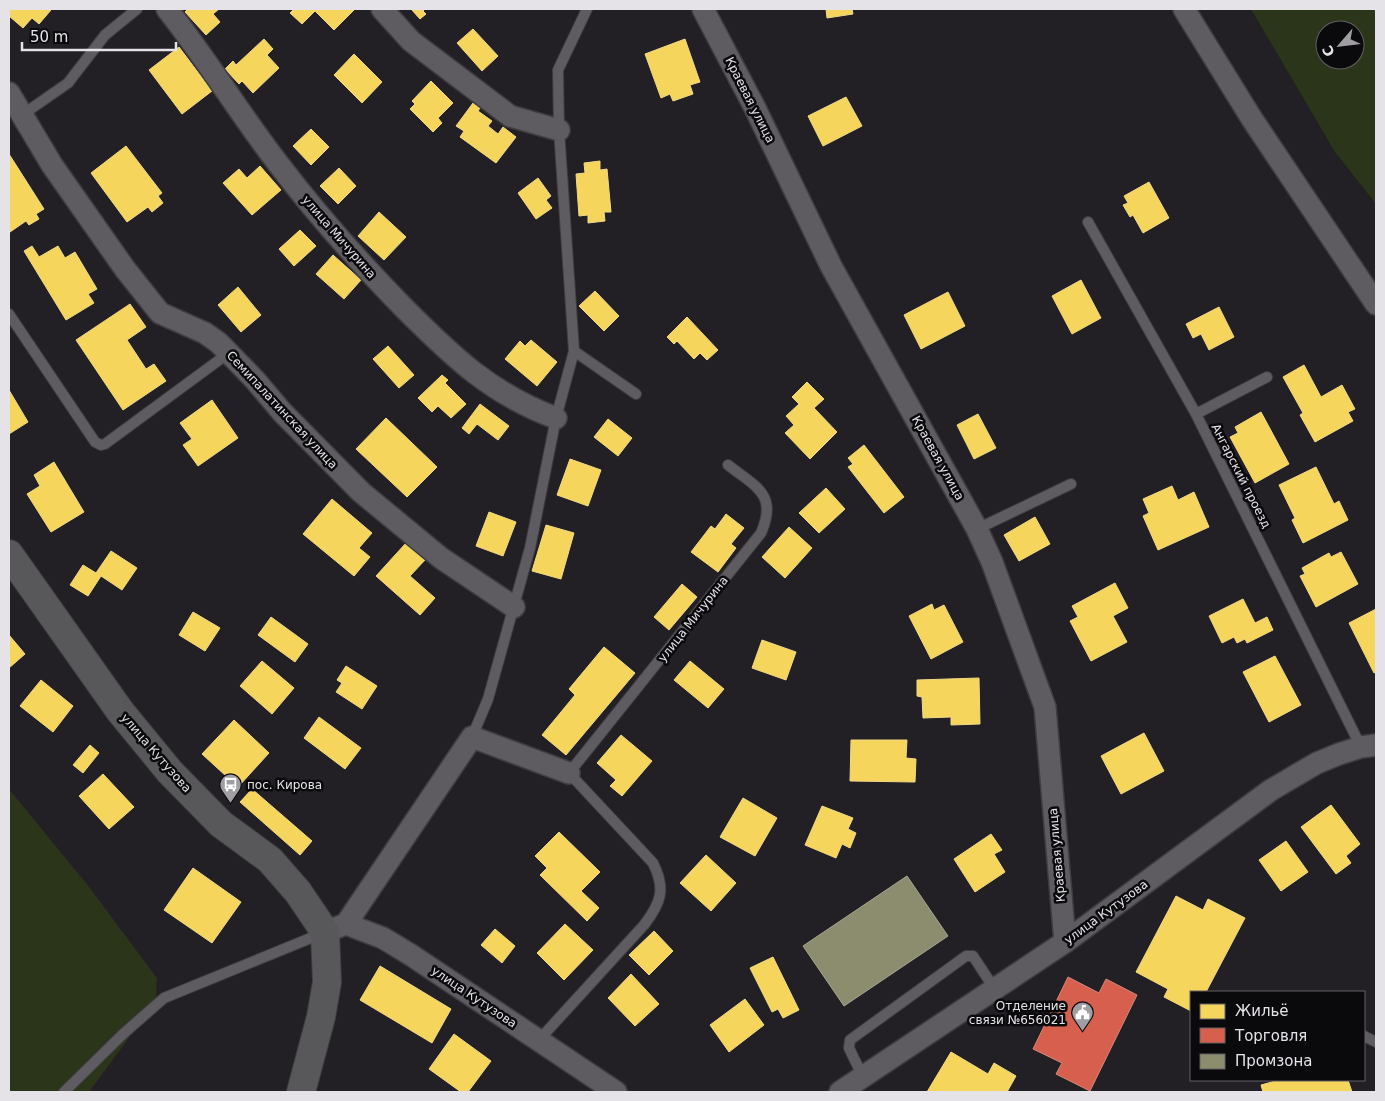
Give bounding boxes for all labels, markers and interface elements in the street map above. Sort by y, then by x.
scale bar [22,20,176,52]
north arrow [1315,20,1365,70]
text: 50 m [30,28,68,46]
text: С [1319,43,1338,59]
street label: Краевая улица [722,55,778,145]
street label: улица Мичурина [299,193,379,281]
street label: Семипалатинская улица [224,348,340,472]
street label: Краевая улица [909,413,967,503]
street label: Ангарский проезд [1209,421,1273,531]
street label: улица Мичурина [655,573,731,665]
street label: улица Кутузова [118,711,194,795]
bus stop icon: пос. Кирова [219,773,243,804]
place label: пос. Кирова [247,778,322,792]
street label: Краевая улица [1046,807,1068,903]
street label: улица Кутузова [1062,877,1150,947]
street label: улица Кутузова [429,963,519,1031]
legend [1190,991,1365,1081]
place label: Отделение связи №656021 [969,999,1066,1027]
public building icon: Отделение связи №656021 [1070,1001,1094,1032]
text: Жильё [1235,1002,1289,1020]
text: Торговля [1234,1027,1307,1045]
text: Промзона [1235,1052,1312,1070]

